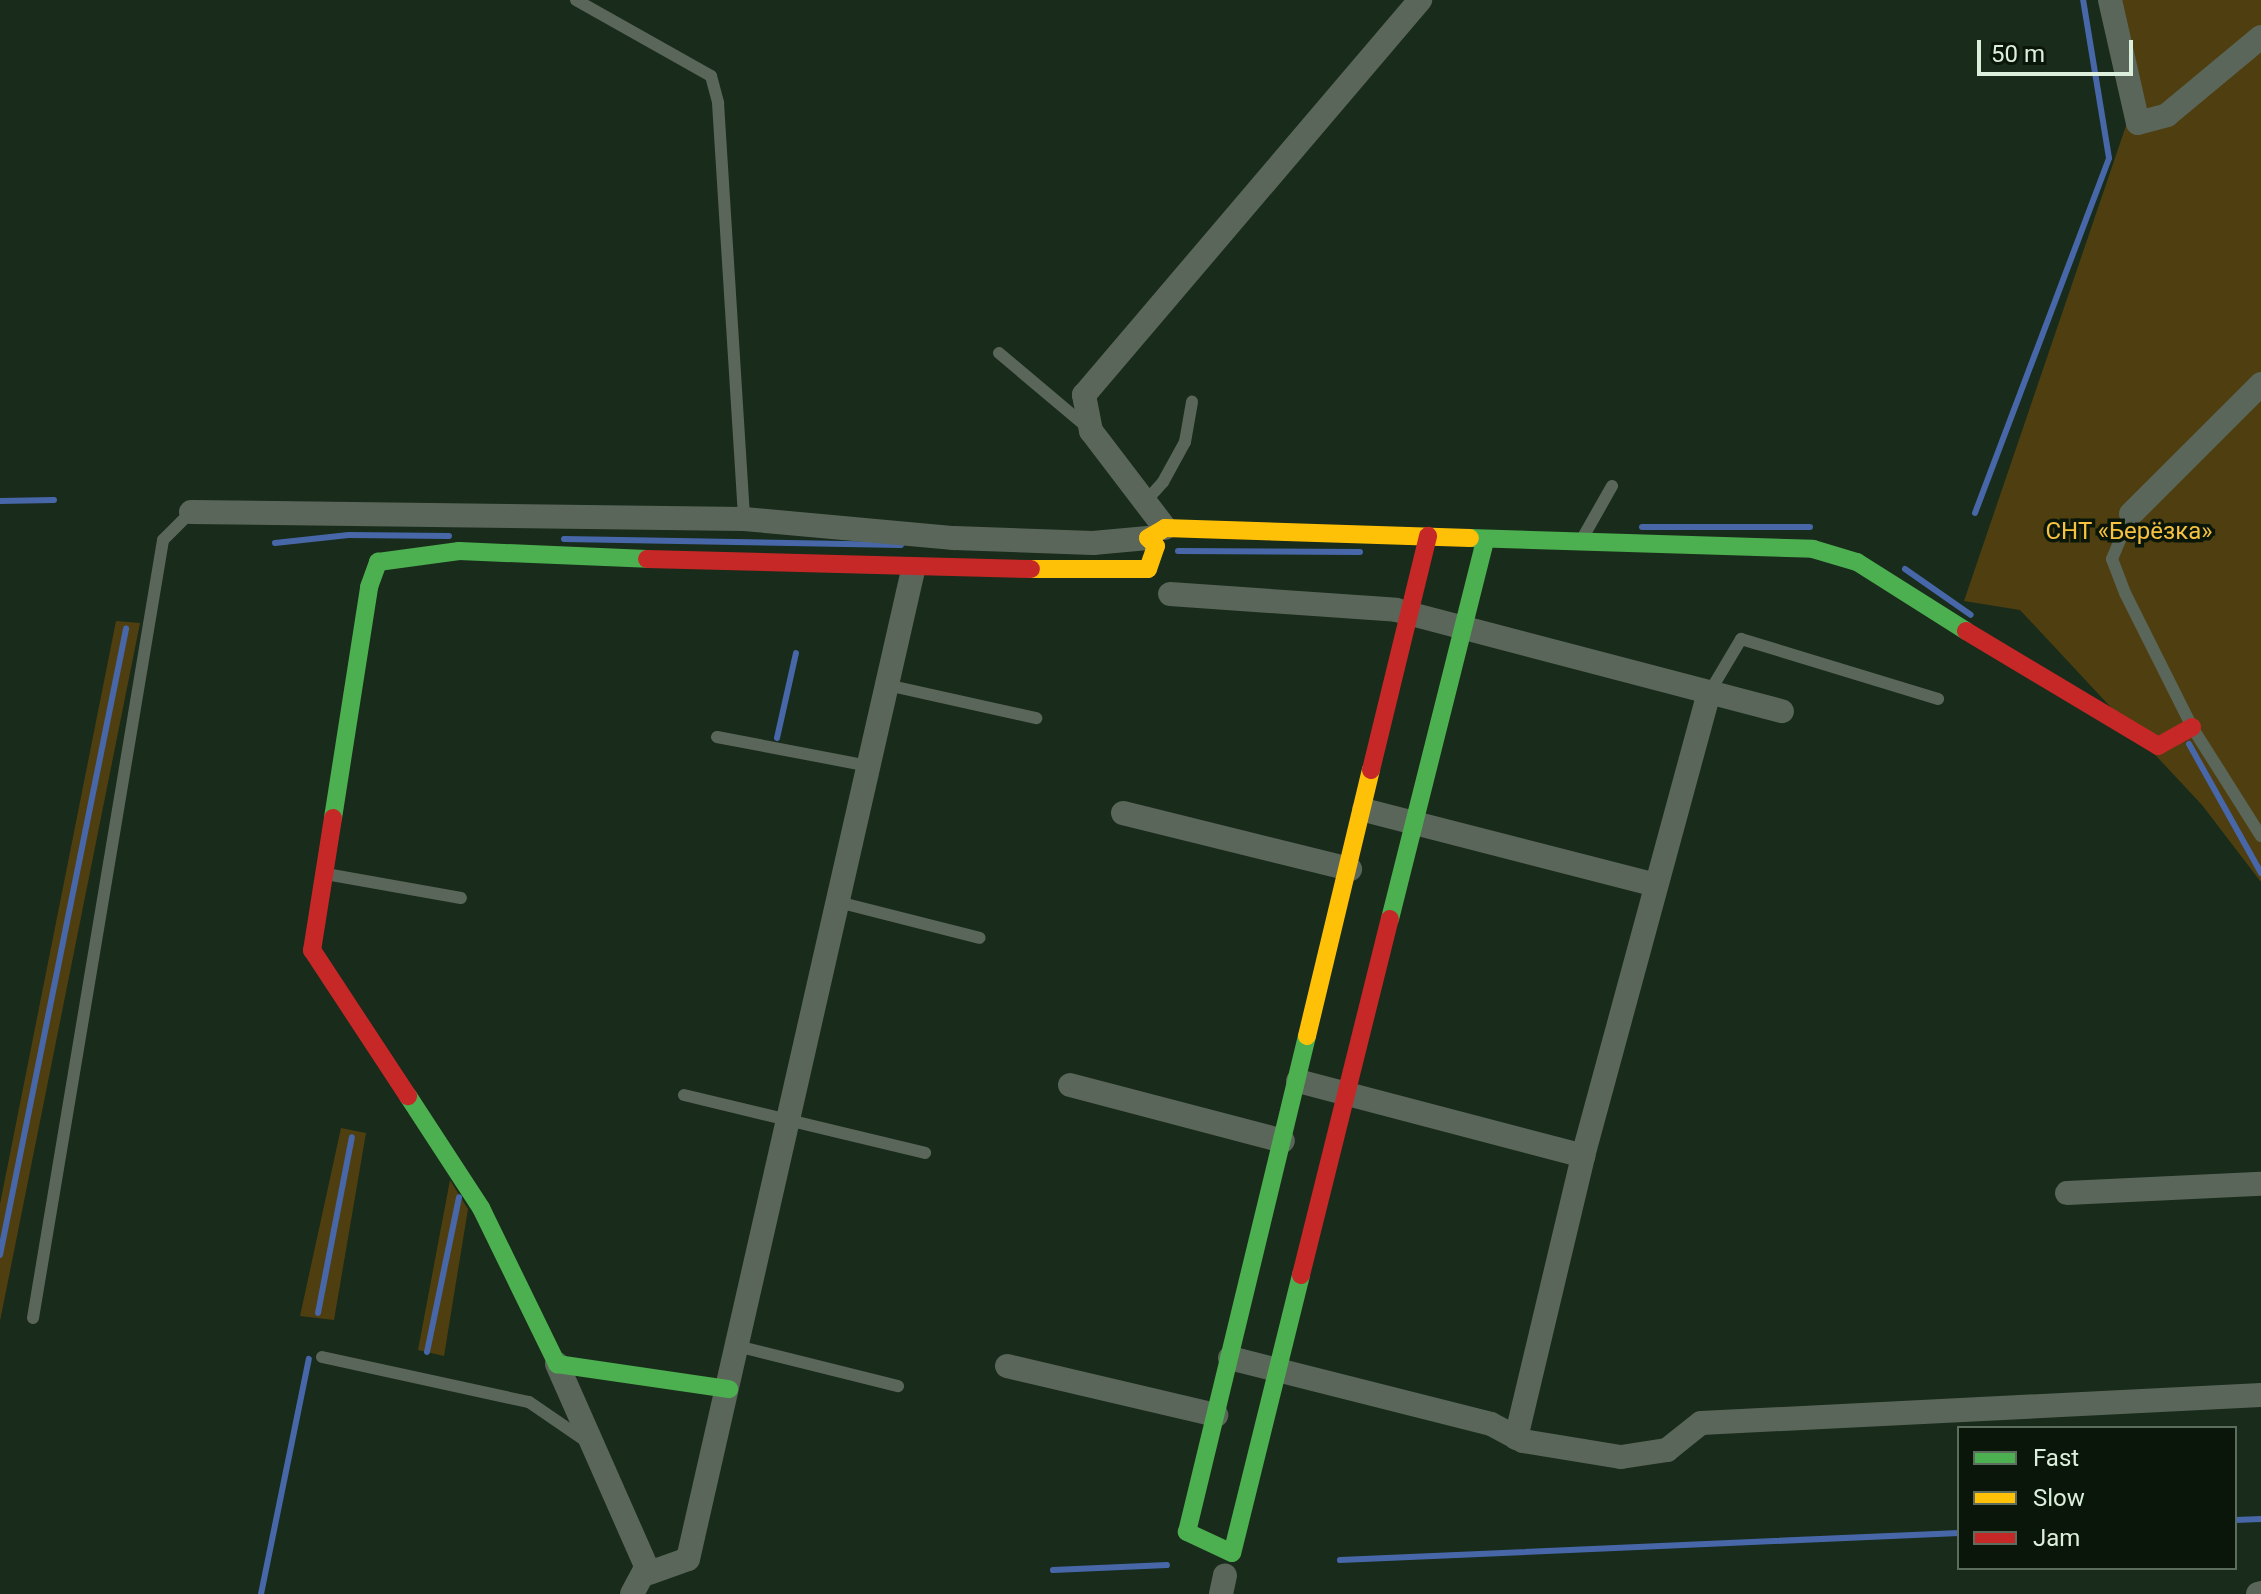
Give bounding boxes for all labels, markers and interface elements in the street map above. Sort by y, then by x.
scale bar [1981,24,2137,74]
text: 50 m [1991,40,2045,68]
park label: СНТ «Берёзка» [2045,518,2213,546]
legend [1957,1426,2237,1570]
text: Fast [2033,1444,2079,1472]
text: Slow [2033,1484,2085,1512]
text: Jam [2033,1524,2080,1552]

